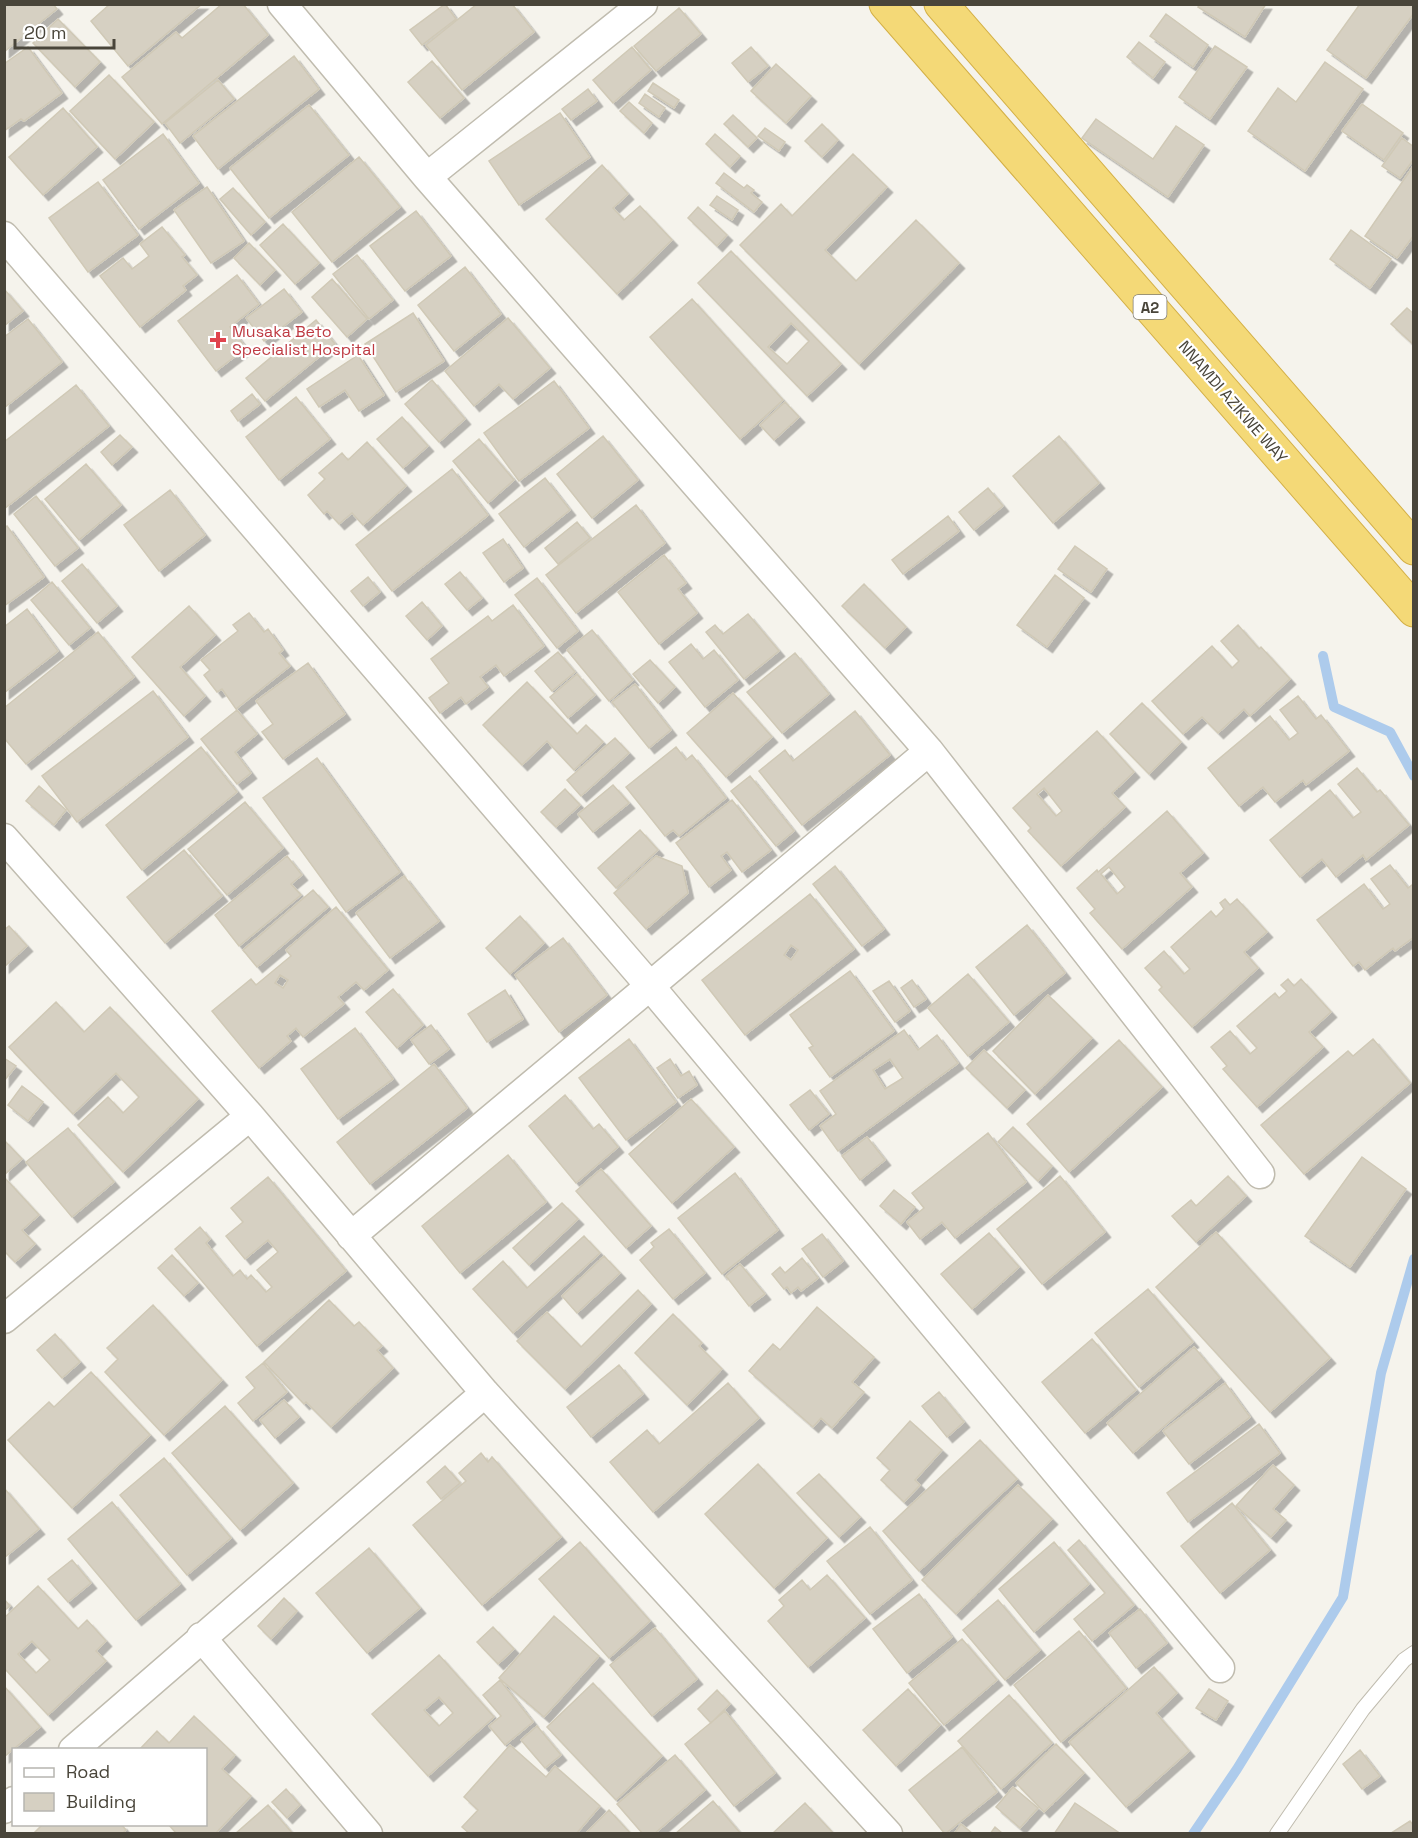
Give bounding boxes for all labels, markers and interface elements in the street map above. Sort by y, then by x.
scale bar [15,12,114,50]
text: 20 m [24,21,67,44]
road number: A2 [1134,295,1166,319]
place label: Musaka Beto Specialist Hospital [232,321,375,360]
marker: Musaka Beto Specialist Hospital [209,331,227,349]
street label: NNAMDI AZIKWE WAY [1174,336,1292,468]
legend [12,1748,207,1826]
text: Road [66,1760,110,1783]
text: Building [66,1790,136,1813]

